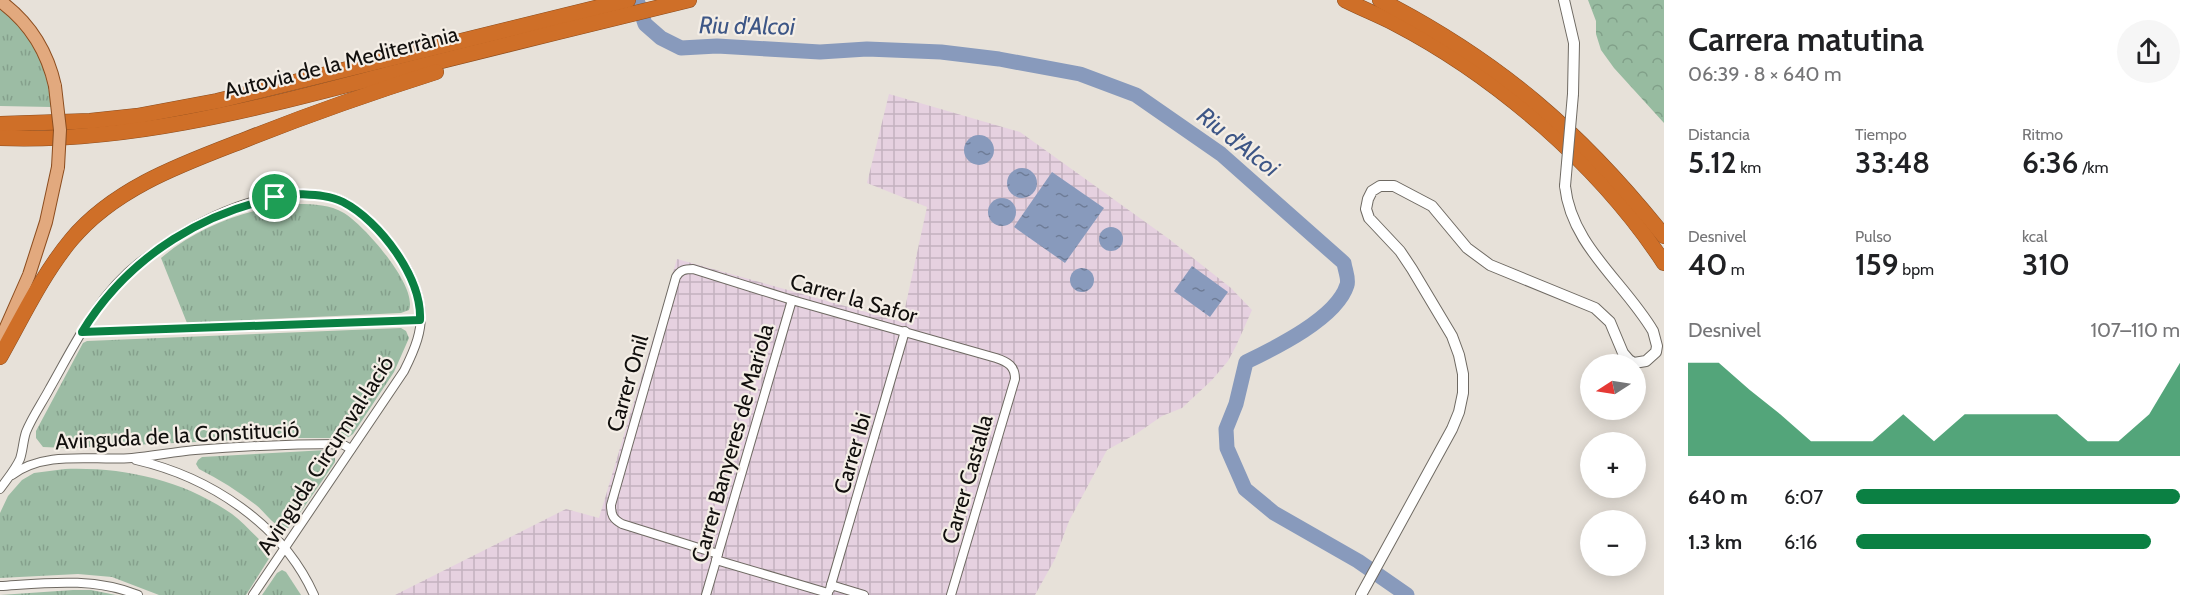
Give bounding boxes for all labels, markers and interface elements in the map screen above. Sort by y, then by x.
water label: Riu d'Alcoi [699,10,796,41]
text: Carrera matutina [1688,19,1924,59]
street label: Autovia de la Mediterrània [221,20,461,105]
button: share [2117,20,2180,83]
text: 06:39 · 8 × 640 m [1688,62,1842,86]
water label: Riu d'Alcoi [1191,101,1286,183]
text: Distancia [1688,125,1750,144]
text: Tiempo [1855,125,1907,144]
text: Ritmo [2022,125,2063,144]
text: 5.12 [1688,144,1737,181]
text: 33:48 [1855,144,1930,181]
text: 6:36 [2022,144,2079,181]
text: km [1737,158,1761,177]
text: /km [2079,158,2109,177]
pin [249,171,300,222]
icon: arrive [258,180,291,213]
text: Desnivel [1688,227,1746,246]
text: Pulso [1855,227,1892,246]
text: kcal [2022,227,2048,246]
text: 40 [1688,246,1727,283]
text: 159 [1855,246,1899,283]
text: 310 [2022,246,2070,283]
text: m [1727,260,1745,279]
text: bpm [1899,260,1934,279]
street label: Carrer la Safor [787,267,921,330]
text: Desnivel [1688,318,1761,342]
text: 107–110 m [2090,318,2180,342]
street label: Carrer Banyeres de Mariola [685,320,780,566]
street label: Carrer Onil [601,331,654,435]
street label: Avinguda Circumval·lació [251,351,400,560]
north arrow [1580,354,1646,420]
map controls [1580,354,1646,576]
street label: Carrer Ibi [828,409,877,497]
street label: Carrer Castalla [936,411,999,547]
street label: Avinguda de la Constitució [54,416,300,455]
button: + [1580,432,1646,498]
text: 640 m [1688,485,1748,509]
text: 6:07 [1784,485,1823,509]
button: − [1580,510,1646,576]
text: 1.3 km [1688,530,1742,554]
text: 6:16 [1784,530,1817,554]

